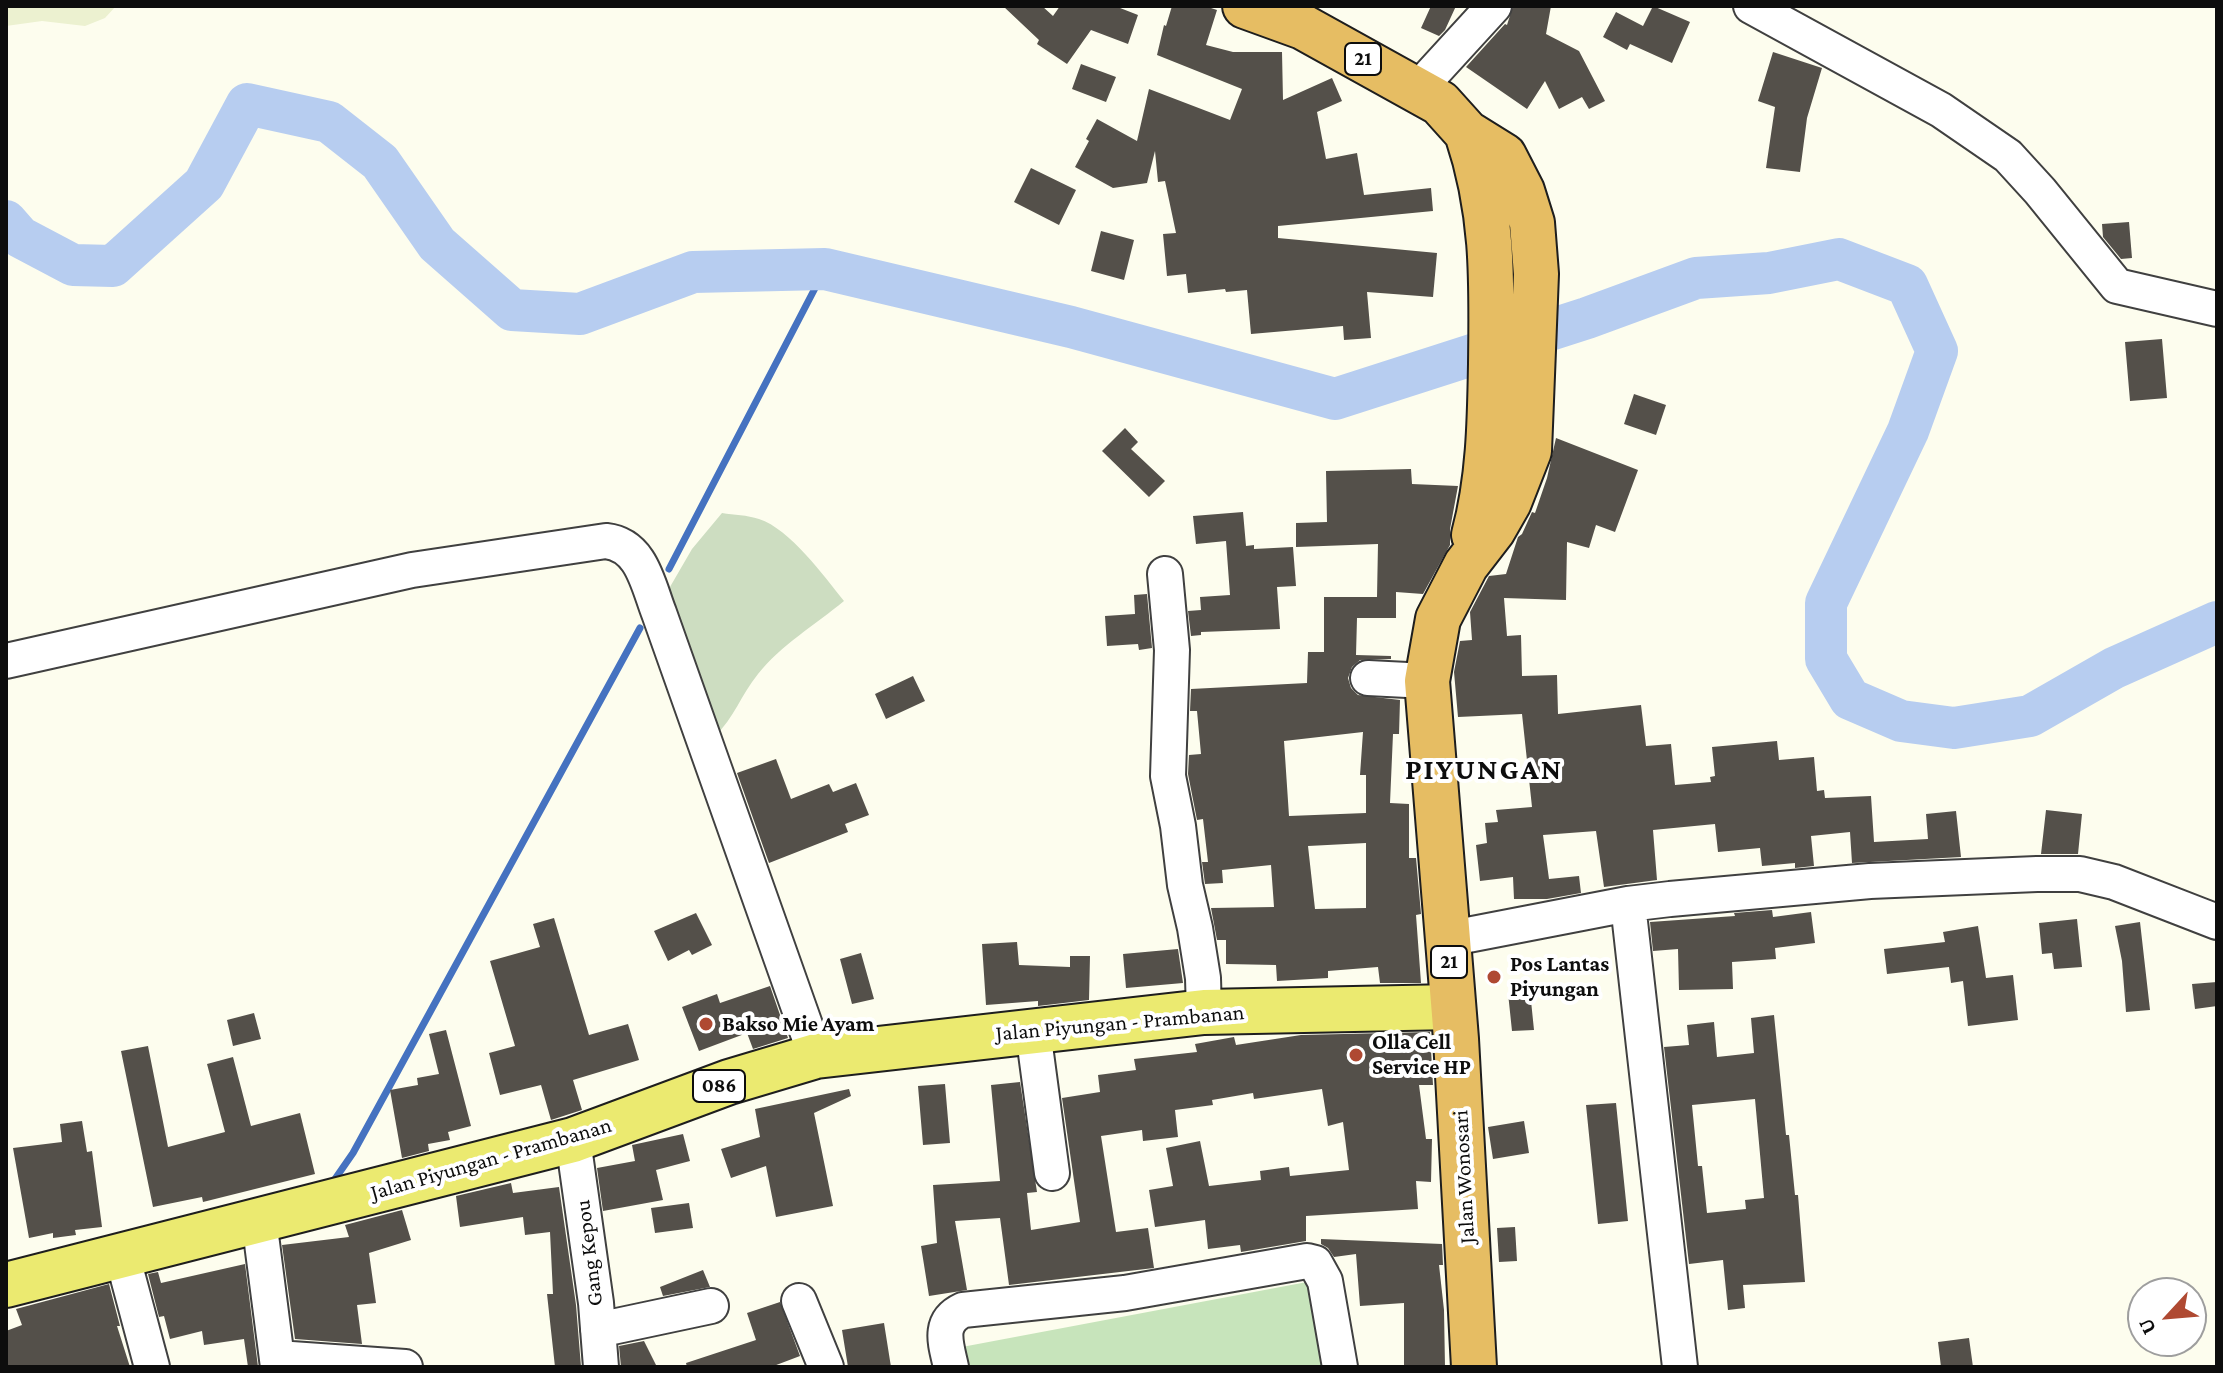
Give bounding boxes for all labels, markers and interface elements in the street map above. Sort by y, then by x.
road number: 21 [1345,43,1381,75]
district label: PIYUNGAN [1405,752,1563,788]
road number: 21 [1431,946,1467,978]
place label: Pos Lantas Piyungan [1510,951,1609,1002]
marker: Pos Lantas Piyungan [1485,968,1503,986]
street label: Jalan Piyungan - Prambanan [995,999,1245,1047]
place label: Bakso Mie Ayam [722,1011,874,1037]
marker: Bakso Mie Ayam [697,1015,715,1033]
place label: Olla Cell Service HP [1372,1029,1471,1080]
marker: Olla Cell Service HP [1347,1046,1365,1064]
road number: 086 [693,1070,745,1102]
street label: Jalan Wonosari [1447,1109,1481,1245]
street label: Jalan Piyungan - Prambanan [367,1112,615,1206]
street label: Gang Kepou [569,1198,609,1308]
north arrow [2127,1277,2207,1357]
text: U [2132,1315,2161,1339]

